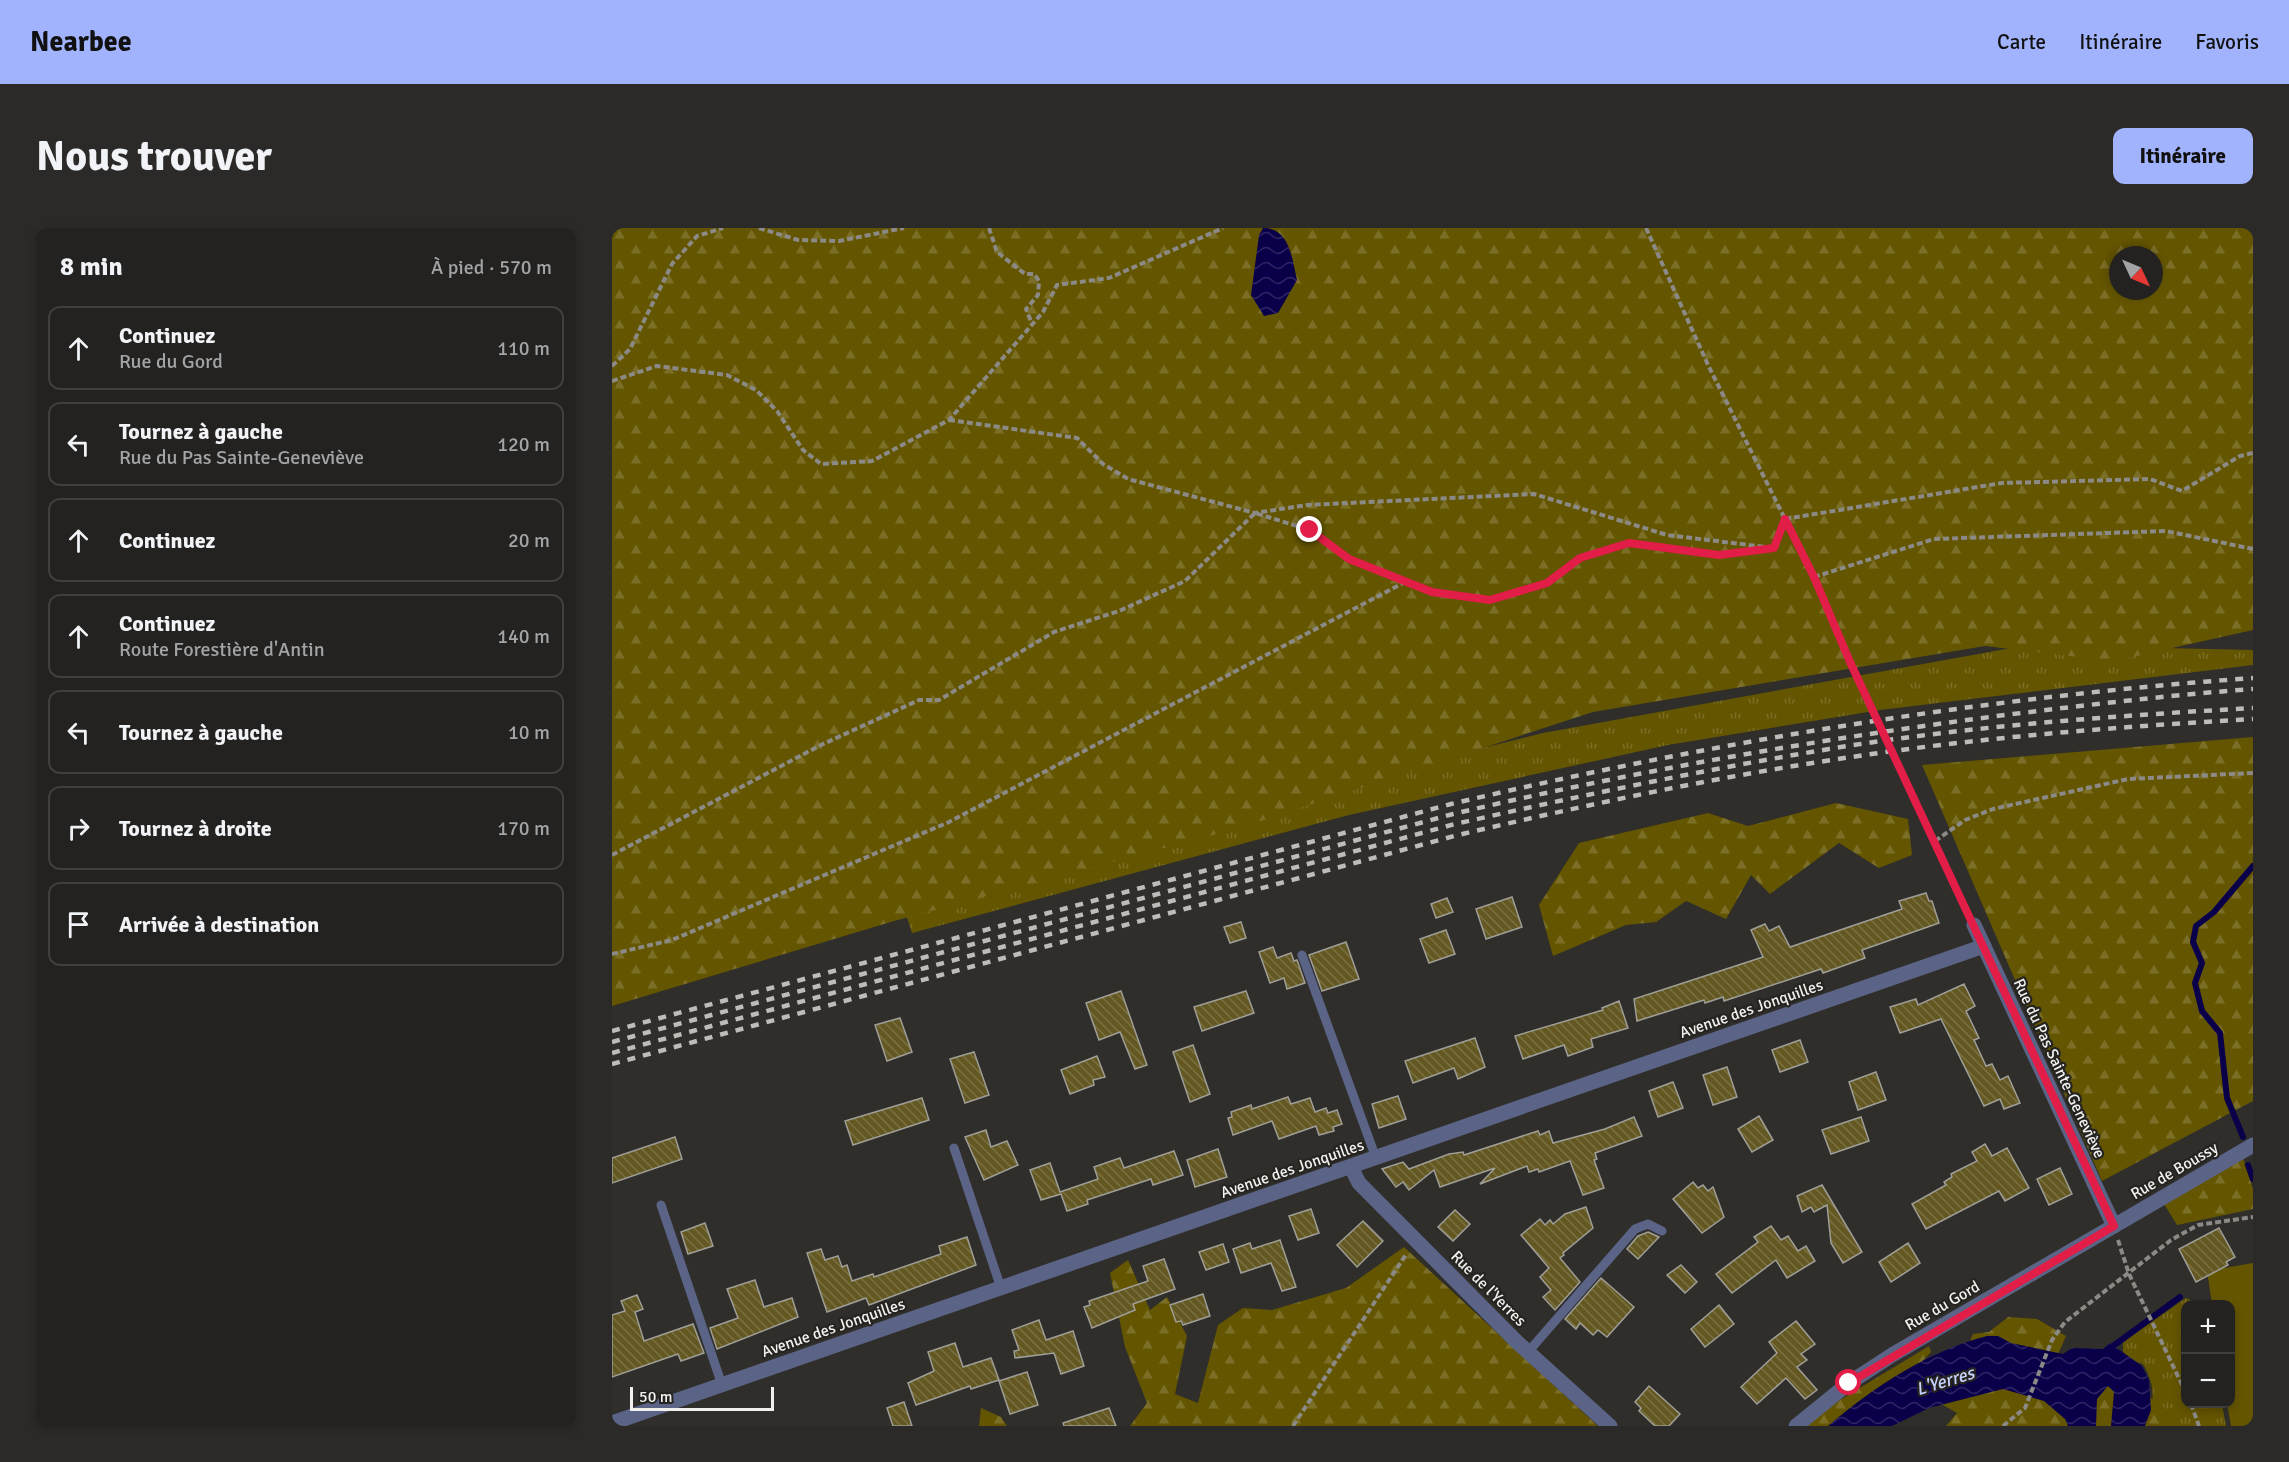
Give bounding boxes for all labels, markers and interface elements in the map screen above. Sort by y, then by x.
text: Nearbee [30,25,132,59]
text: Carte [1997,29,2046,55]
text: Itinéraire [2079,29,2162,55]
text: Favoris [2195,29,2259,55]
button: Itinéraire [2113,128,2253,184]
text: Nous trouver [36,131,272,182]
north arrow [2109,246,2163,300]
text: 8 min [60,251,123,283]
text: À pied · 570 m [431,255,552,280]
text: Continuez [119,322,215,349]
icon: ahead [62,332,95,365]
text: 110 m [497,336,550,361]
text: Rue du Gord [119,349,223,374]
text: Tournez à gauche [119,418,283,445]
icon: left [62,428,95,461]
text: 120 m [497,432,550,457]
text: Rue du Pas Sainte-Geneviève [119,445,364,470]
route end [1296,516,1322,542]
icon: ahead [62,524,95,557]
text: Continuez [119,527,215,554]
text: 20 m [508,528,550,553]
text: Continuez [119,610,215,637]
icon: ahead [62,620,95,653]
text: 140 m [497,624,550,649]
text: Route Forestière d'Antin [119,637,325,662]
icon: left [62,716,95,749]
text: Tournez à gauche [119,719,283,746]
text: 10 m [508,720,550,745]
icon: right [62,812,95,845]
text: Tournez à droite [119,815,272,842]
text: 170 m [497,816,550,841]
icon: arrive [62,908,95,941]
text: Arrivée à destination [119,911,319,938]
street label: Avenue des Jonquilles [1677,975,1826,1043]
street label: Rue du Pas Sainte-Geneviève [2009,975,2110,1161]
street label: Avenue des Jonquilles [1218,1135,1367,1203]
street label: Rue de Boussy [2127,1138,2222,1204]
street label: Rue de l'Yerres [1446,1247,1530,1331]
street label: Rue du Gord [1902,1276,1983,1335]
street label: Avenue des Jonquilles [759,1294,908,1362]
map controls [2181,1300,2235,1408]
button: + [2181,1300,2235,1354]
button: − [2181,1354,2235,1408]
water label: L'Yerres [1913,1361,1979,1400]
route start [1835,1369,1861,1395]
scale bar [630,1384,774,1412]
text: 50 m [639,1387,673,1407]

